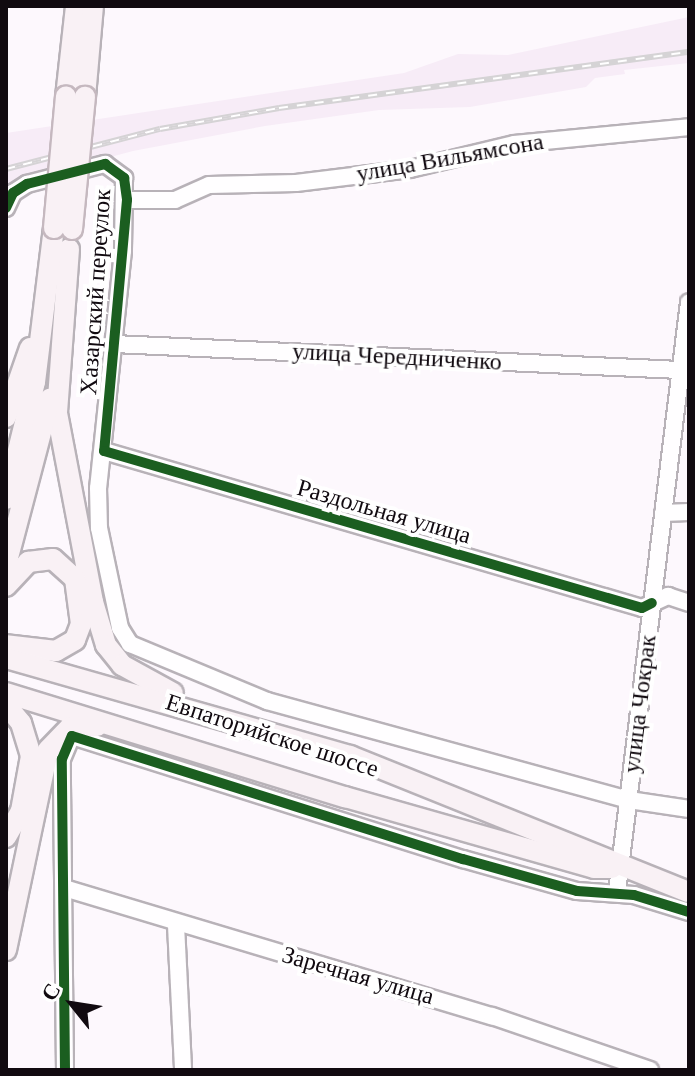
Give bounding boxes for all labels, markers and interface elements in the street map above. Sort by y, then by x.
street label: улица Вильямсона [354,127,546,189]
street label: Хазарский переулок [74,188,118,396]
street label: улица Чередниченко [292,337,502,377]
street label: Раздольная улица [294,473,474,551]
street label: улица Чокрак [617,633,663,775]
street label: Евпаторийское шоссе [162,688,382,784]
street label: Заречная улица [279,941,437,1011]
north arrow [32,964,112,1044]
text: С [36,979,66,1005]

